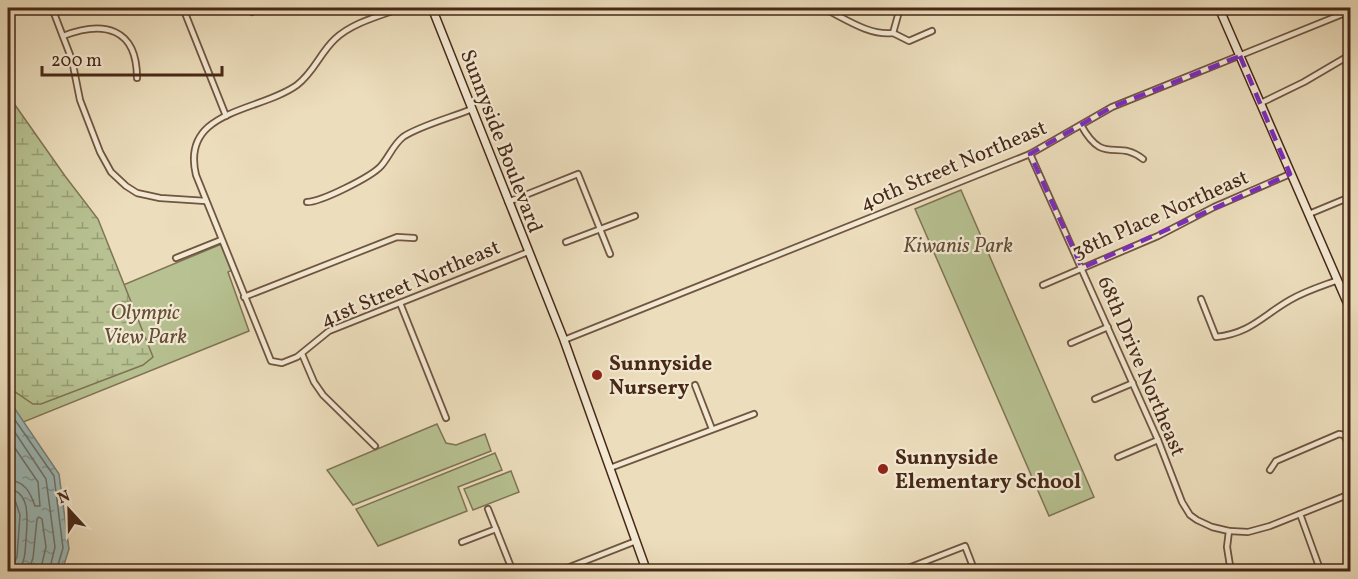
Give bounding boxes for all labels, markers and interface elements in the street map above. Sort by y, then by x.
scale bar [42,39,222,77]
street label: Sunnyside Boulevard [452,45,549,238]
text: 200 m [51,49,102,74]
street label: 40th Street Northeast [856,114,1051,219]
street label: 38th Place Northeast [1068,163,1253,267]
park label: Kiwanis Park [903,232,1013,261]
street label: 41st Street Northeast [316,233,505,335]
street label: 68th Drive Northeast [1090,272,1192,461]
park label: Olympic View Park [103,299,187,352]
place label: Sunnyside Nursery [609,350,712,403]
marker: Sunnyside Nursery [590,368,604,382]
place label: Sunnyside Elementary School [895,444,1081,497]
marker: Sunnyside Elementary School [876,462,890,476]
north arrow [39,480,99,540]
text: N [55,485,74,510]

